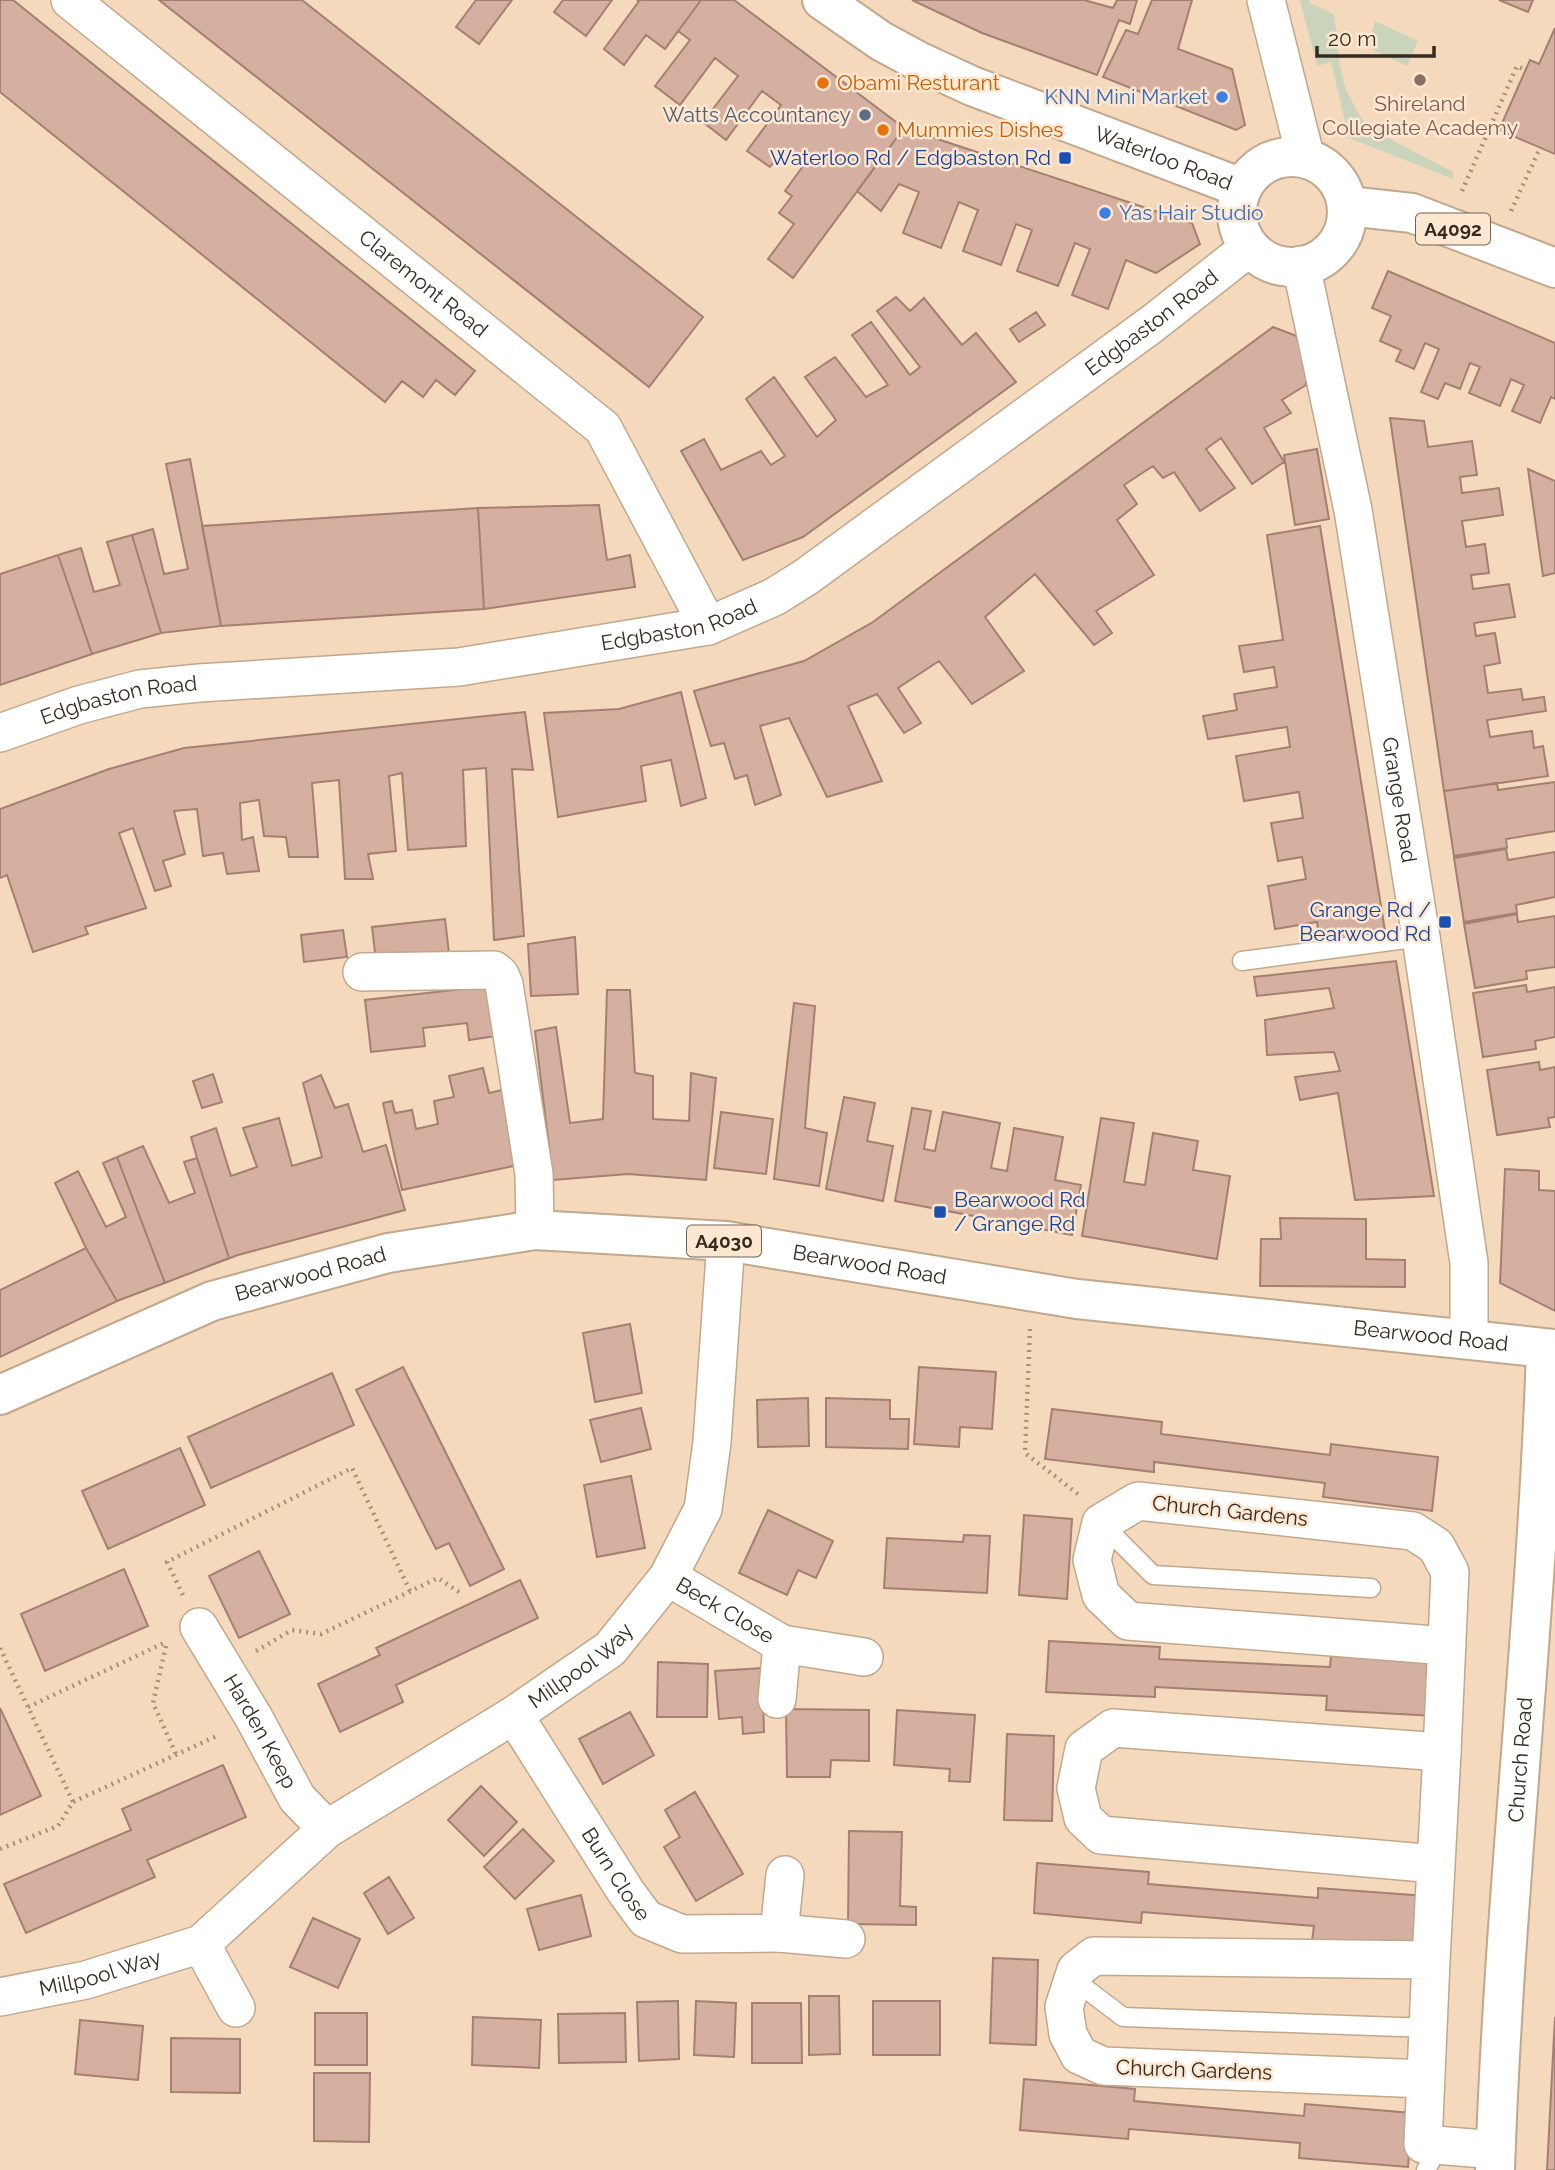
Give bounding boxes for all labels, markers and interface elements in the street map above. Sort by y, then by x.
scale bar [1317,14,1434,58]
text: 20 m [1328,26,1376,51]
place label: Obami Resturant [837,70,1000,95]
marker: Shireland Collegiate Academy [1412,72,1428,88]
marker: Obami Resturant [815,75,831,91]
place label: KNN Mini Market [1045,84,1208,109]
marker: KNN Mini Market [1214,89,1230,105]
place label: Shireland Collegiate Academy [1322,91,1518,140]
place label: Watts Accountancy [663,102,851,127]
marker: Watts Accountancy [857,107,873,123]
place label: Mummies Dishes [897,117,1063,142]
street label: Waterloo Road [1091,120,1236,195]
marker: Mummies Dishes [875,122,891,138]
place label: Waterloo Rd / Edgbaston Rd [770,145,1051,170]
marker: Waterloo Rd / Edgbaston Rd [1057,150,1073,166]
place label: Yas Hair Studio [1119,200,1264,225]
marker: Yas Hair Studio [1097,205,1113,221]
road number: A4092 [1416,214,1490,244]
street label: Claremont Road [354,224,493,342]
street label: Edgbaston Road [1080,264,1223,381]
street label: Edgbaston Road [599,593,761,655]
street label: Edgbaston Road [37,670,198,730]
street label: Grange Road [1377,735,1422,865]
place label: Grange Rd / Bearwood Rd [1299,897,1431,946]
marker: Grange Rd / Bearwood Rd [1437,914,1453,930]
place label: Bearwood Rd / Grange Rd [954,1187,1086,1236]
marker: Bearwood Rd / Grange Rd [932,1204,948,1220]
road number: A4030 [687,1226,761,1256]
street label: Bearwood Road [791,1239,949,1289]
street label: Bearwood Road [232,1241,389,1306]
street label: Bearwood Road [1352,1315,1510,1356]
street label: Church Gardens [1151,1490,1309,1531]
street label: Beck Close [672,1572,779,1649]
street label: Millpool Way [524,1618,638,1713]
street label: Harden Keep [218,1669,303,1793]
street label: Church Road [1503,1696,1537,1823]
street label: Burn Close [576,1823,656,1926]
street label: Millpool Way [37,1944,164,2001]
street label: Church Gardens [1115,2054,1273,2085]

